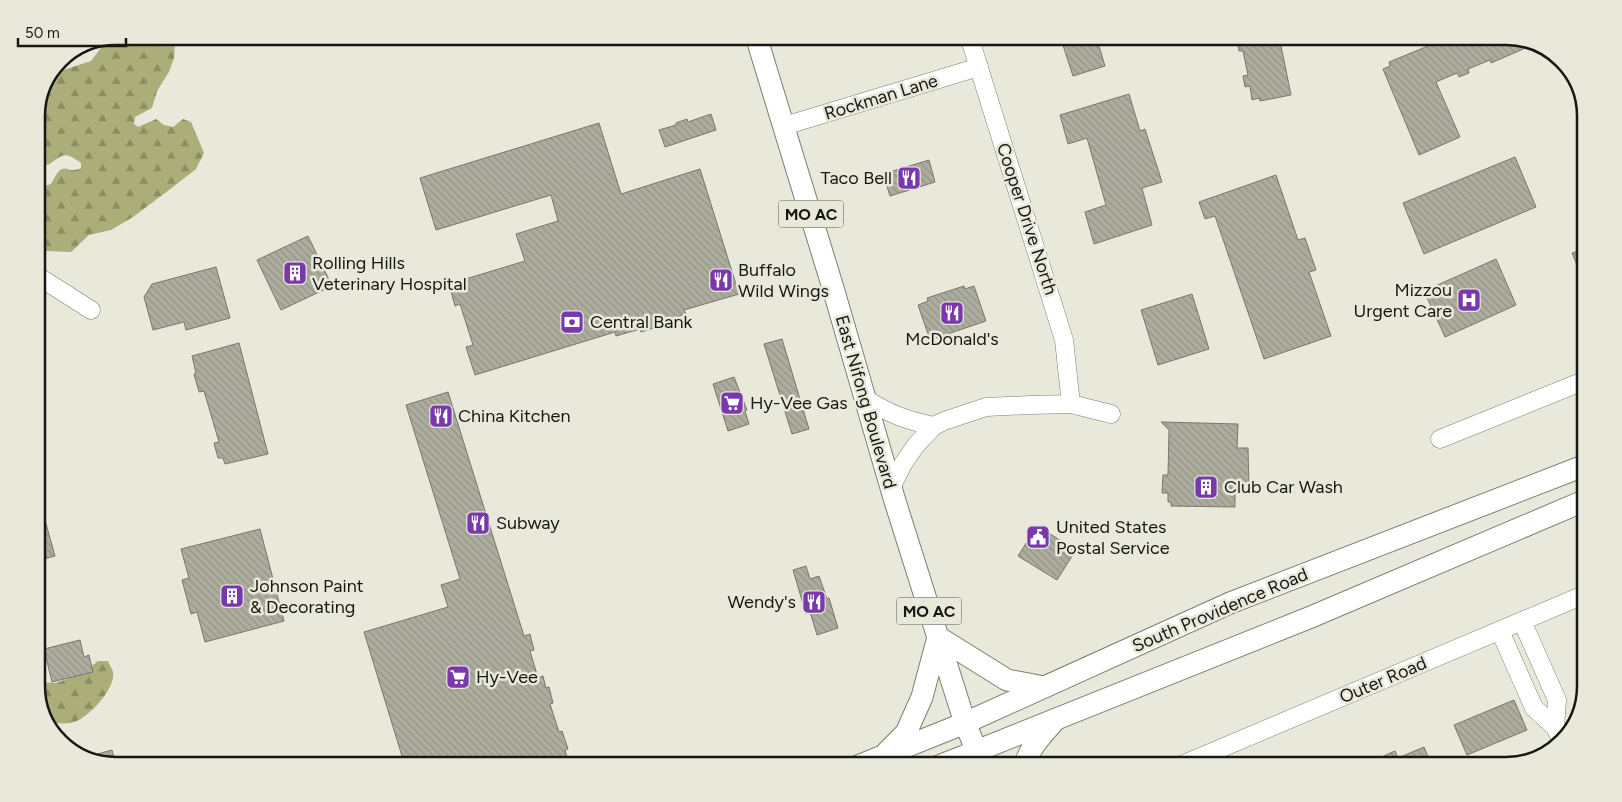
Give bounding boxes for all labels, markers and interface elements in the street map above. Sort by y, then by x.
scale bar [18,15,125,47]
text: 50 m [25,24,60,42]
street label: Rockman Lane [822,69,941,125]
street label: Cooper Drive North [992,140,1062,298]
restaurant icon: Taco Bell [896,165,922,191]
place label: Taco Bell [821,167,892,189]
road number: MO AC [778,200,844,228]
place label: Rolling Hills Veterinary Hospital [312,252,467,295]
place label: Buffalo Wild Wings [738,259,829,302]
building icon: Rolling Hills Veterinary Hospital [282,260,308,286]
restaurant icon: Buffalo Wild Wings [708,267,734,293]
place label: Mizzou Urgent Care [1353,279,1452,322]
hospital icon: Mizzou Urgent Care [1456,287,1482,313]
restaurant icon: McDonald's [939,300,965,326]
bank icon: Central Bank [559,309,585,335]
place label: Central Bank [590,311,693,333]
street label: East Nifong Boulevard [831,313,901,491]
place label: McDonald's [905,328,999,350]
supermarket icon: Hy-Vee Gas [719,390,745,416]
place label: Hy-Vee Gas [750,392,848,414]
restaurant icon: China Kitchen [428,403,454,429]
place label: China Kitchen [458,405,570,427]
building icon: Club Car Wash [1193,474,1219,500]
place label: Club Car Wash [1224,476,1343,498]
restaurant icon: Subway [465,510,491,536]
place label: Subway [496,512,560,534]
place label: United States Postal Service [1056,516,1170,559]
public building icon: United States Postal Service [1025,524,1051,550]
street label: South Providence Road [1129,563,1311,657]
place label: Johnson Paint & Decorating [250,575,364,618]
building icon: Johnson Paint & Decorating [219,583,245,609]
restaurant icon: Wendy's [801,589,827,615]
place label: Wendy's [728,591,796,613]
road number: MO AC [896,598,962,624]
street label: Outer Road [1336,652,1430,708]
supermarket icon: Hy-Vee [445,664,471,690]
place label: Hy-Vee [476,666,538,688]

